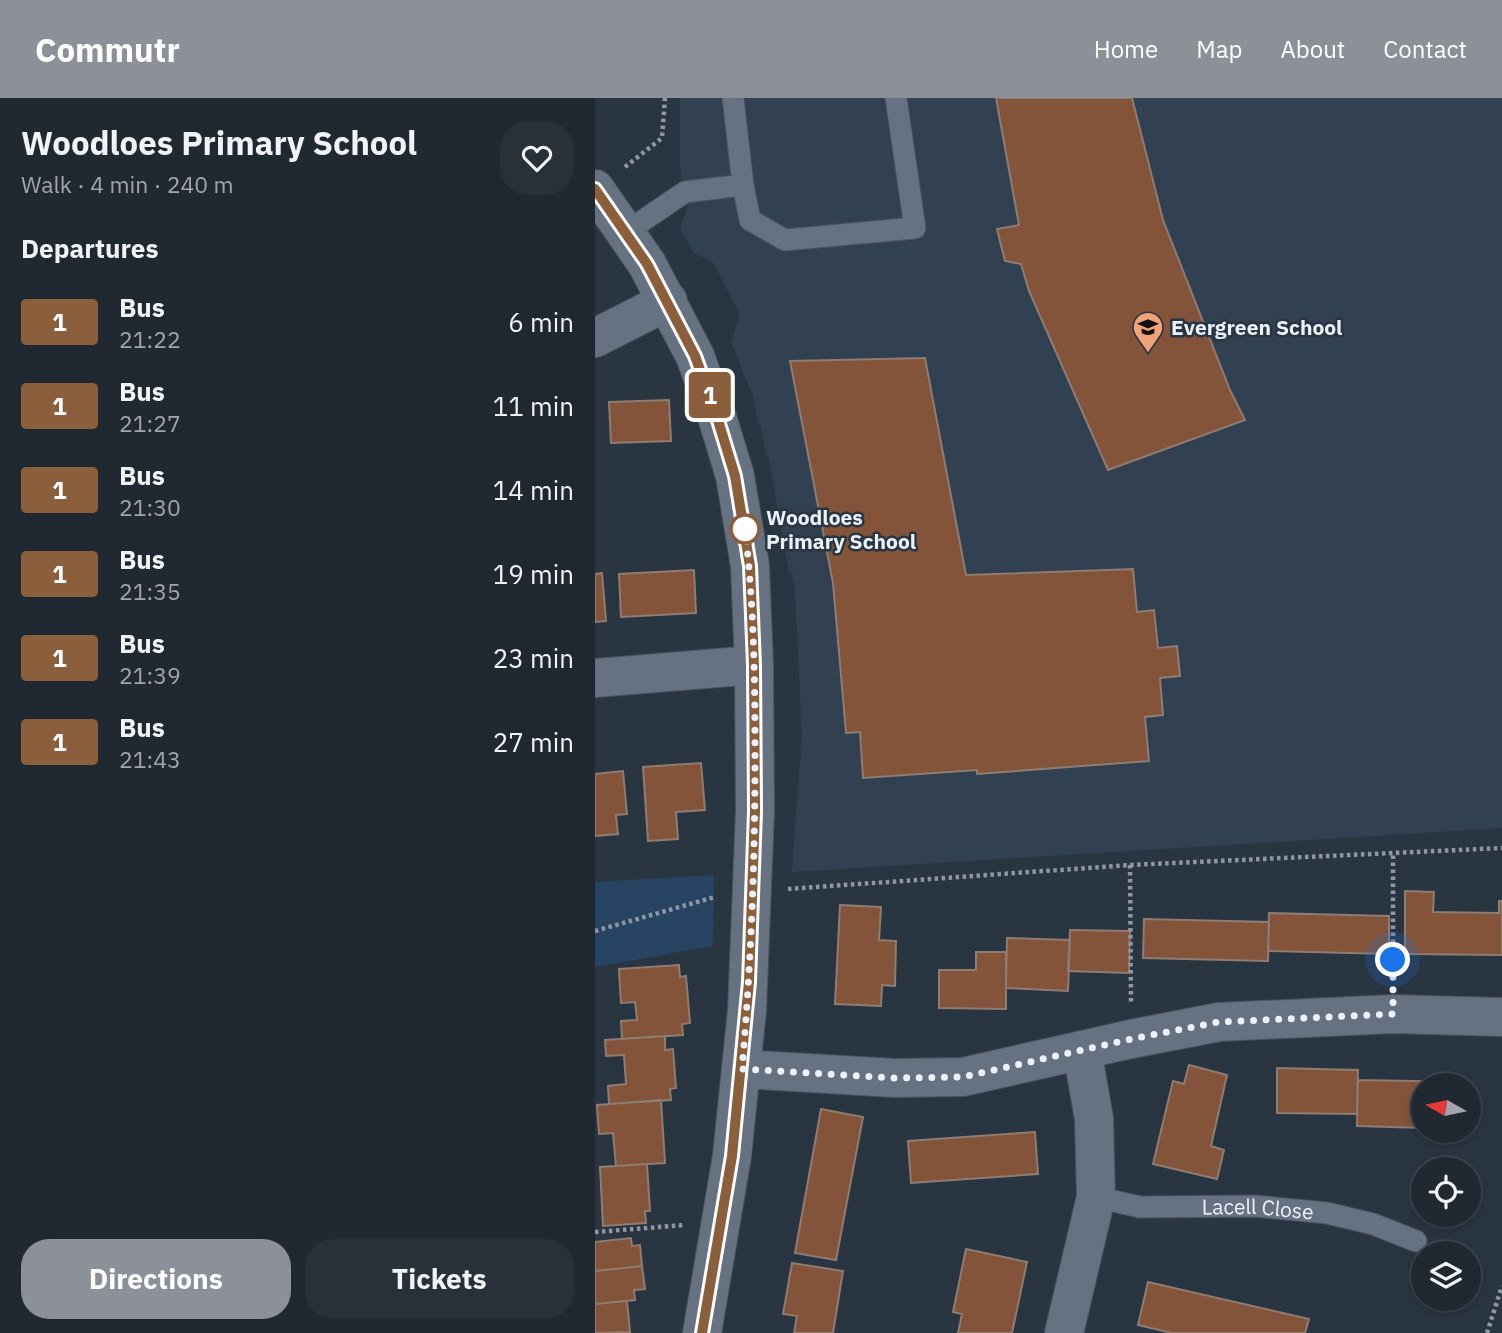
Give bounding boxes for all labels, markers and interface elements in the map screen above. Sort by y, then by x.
text: Commutr [35,28,180,71]
text: Home [1094,33,1158,65]
text: Map [1196,33,1242,65]
text: About [1280,33,1345,65]
text: Contact [1383,33,1467,65]
text: Woodloes Primary School [21,121,417,164]
button: heart [500,121,574,195]
text: Walk · 4 min · 240 m [21,169,234,199]
text: Departures [21,231,159,265]
text: Bus [119,290,165,324]
text: 6 min [508,305,574,339]
text: 1 [52,306,67,338]
school or university icon: Evergreen School [1131,310,1165,354]
place label: Evergreen School [1171,313,1342,341]
text: 21:22 [119,324,181,354]
line badge: 1 [687,372,733,418]
text: Bus [119,374,165,408]
text: 1 [703,379,717,411]
text: 11 min [493,389,574,423]
text: 1 [52,390,67,422]
text: 21:27 [119,408,181,438]
text: Bus [119,458,165,492]
text: 14 min [493,473,574,507]
text: 1 [52,474,67,506]
text: 21:30 [119,492,181,522]
place label: Woodloes Primary School [766,503,916,555]
marker: Woodloes Primary School [730,514,760,544]
text: Bus [119,542,165,576]
text: 19 min [493,557,574,591]
text: 1 [52,558,67,590]
text: 21:35 [119,576,181,606]
text: Bus [119,626,165,660]
text: 23 min [493,641,574,675]
text: 1 [52,642,67,674]
text: 21:39 [119,660,181,690]
text: Bus [119,710,165,744]
text: 27 min [493,725,574,759]
text: 1 [52,726,67,758]
text: 21:43 [119,744,181,774]
your location [1375,942,1410,977]
north arrow [1411,1073,1481,1143]
map controls [1411,1073,1481,1311]
button: locate [1411,1157,1481,1227]
street label: Lacell Close [1202,1192,1315,1226]
button: Directions [21,1239,291,1319]
button: Tickets [305,1239,574,1319]
button: layers [1411,1241,1481,1311]

